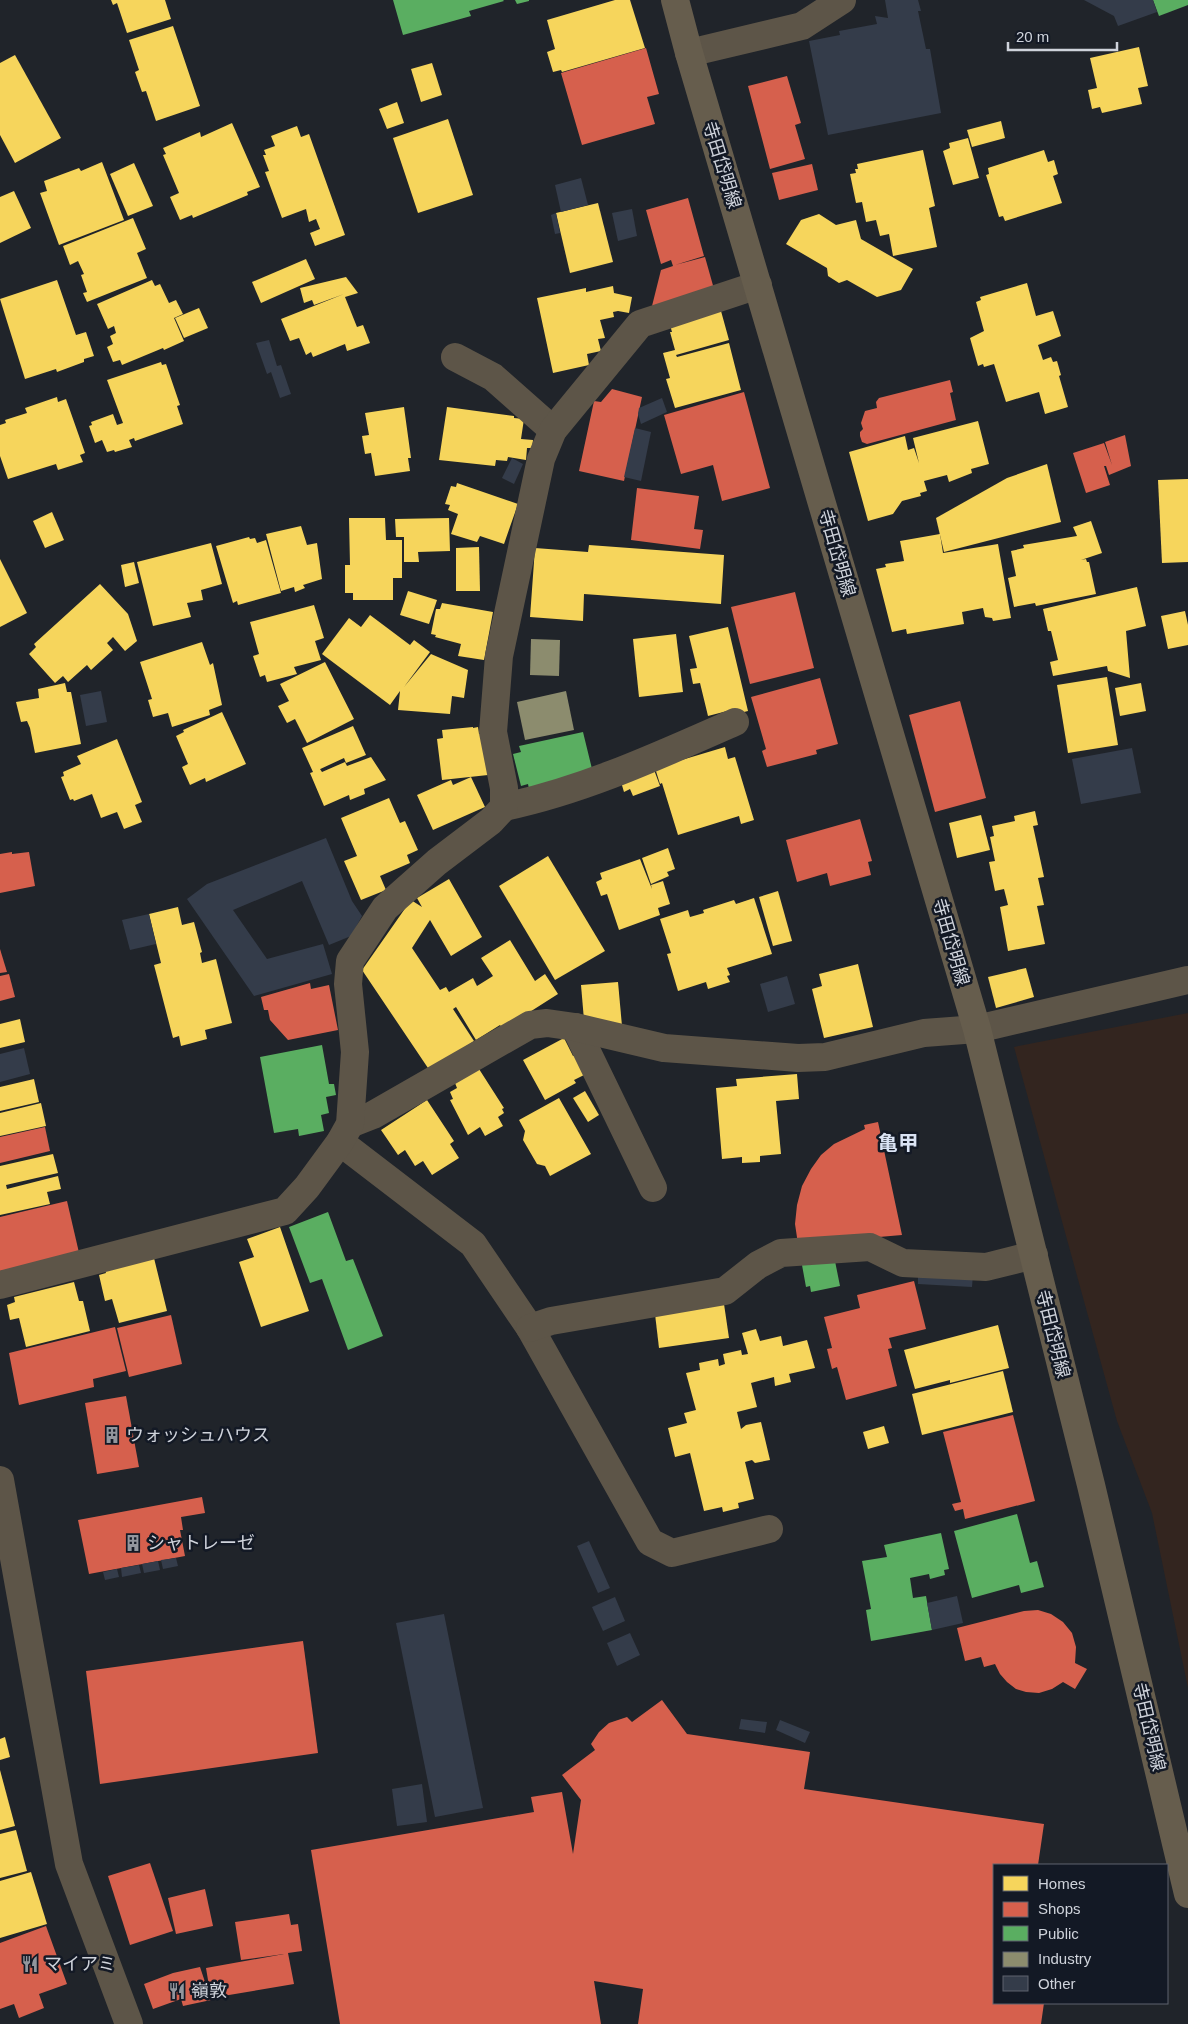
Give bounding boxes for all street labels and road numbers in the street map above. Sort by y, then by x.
street label: 寺田岱明線 [699,119,745,211]
street label: 寺田岱明線 [815,507,859,599]
street label: 寺田岱明線 [929,896,973,988]
street label: 寺田岱明線 [1032,1288,1074,1380]
street label: 寺田岱明線 [1129,1681,1169,1773]

